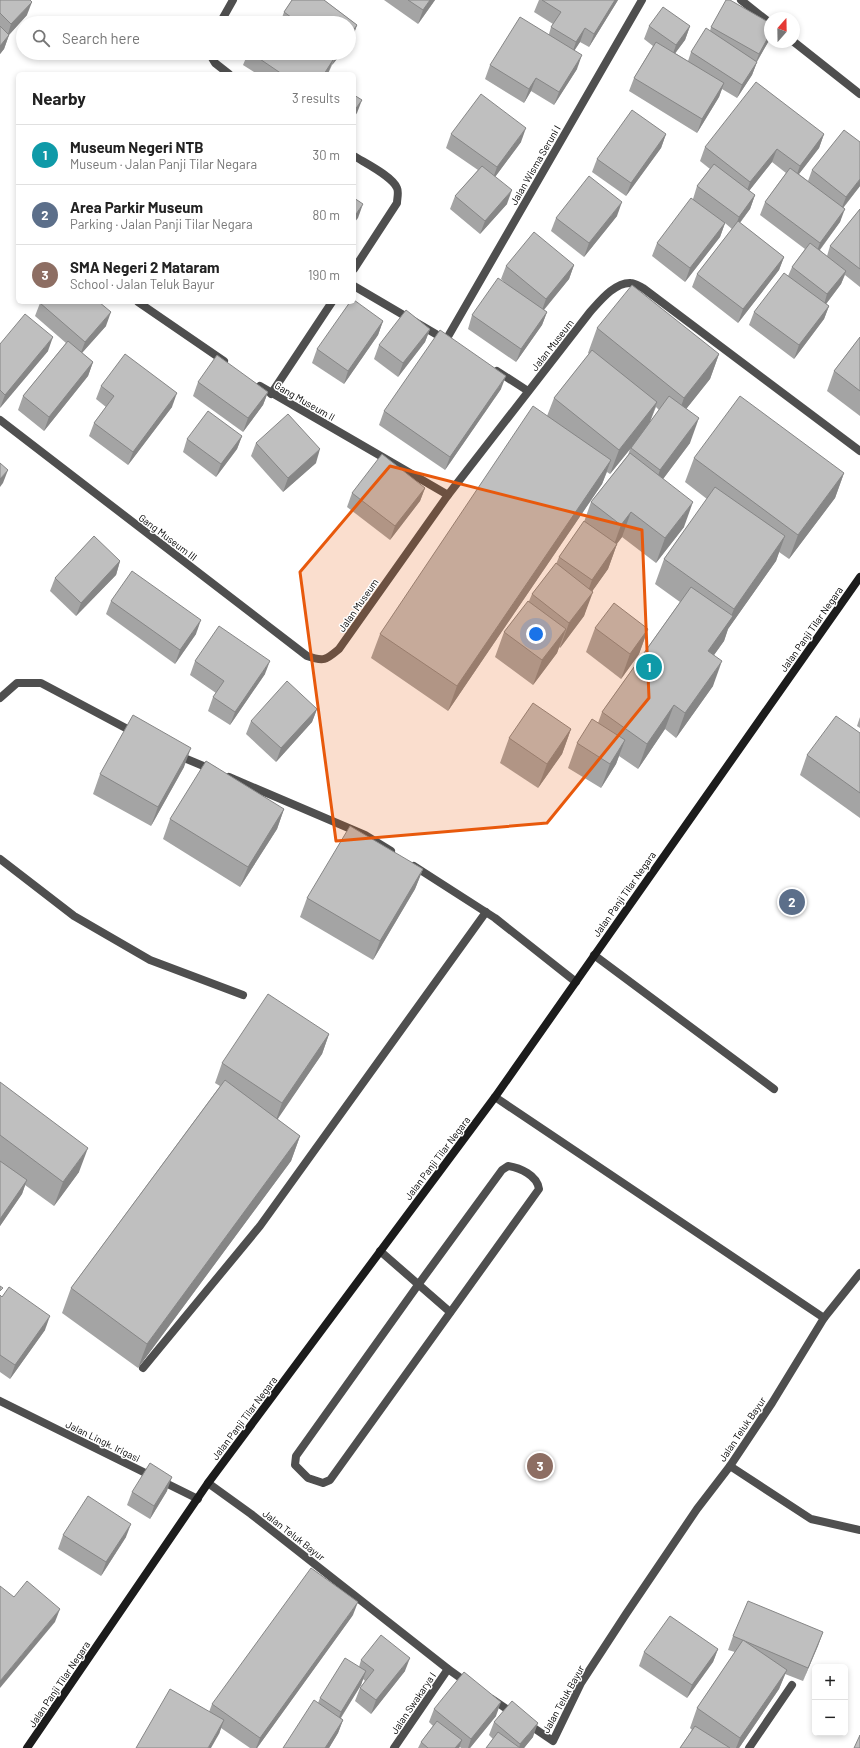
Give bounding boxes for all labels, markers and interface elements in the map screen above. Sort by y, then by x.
north arrow [764,12,800,48]
search box [16,16,356,60]
icon: search [30,27,52,49]
text: Search here [62,29,140,47]
text: Nearby [32,88,86,108]
text: 3 results [292,90,340,106]
street label: Jalan Wisma Seruni I [507,123,563,207]
text: Museum Negeri NTB [70,138,204,156]
text: 1 [43,147,47,163]
text: 30 m [313,147,340,163]
text: Museum · Jalan Panji Tilar Negara [70,156,257,172]
text: Area Parkir Museum [70,198,203,216]
text: 2 [41,207,49,223]
text: 80 m [313,207,340,223]
text: Parking · Jalan Panji Tilar Negara [70,216,253,232]
text: SMA Negeri 2 Mataram [70,258,220,276]
text: 3 [41,267,49,283]
text: 190 m [308,267,340,283]
text: School · Jalan Teluk Bayur [70,276,215,292]
street label: Jalan Museum [528,317,576,373]
street label: Gang Museum II [273,379,337,423]
street label: Gang Museum III [136,511,200,563]
street label: Jalan Museum [335,576,381,634]
street label: Jalan Panji Tilar Negara [777,584,845,674]
your location [526,624,546,644]
pin: 1 [636,652,662,682]
street label: Jalan Panji Tilar Negara [590,849,658,939]
pin: 2 [779,887,805,917]
street label: Jalan Panji Tilar Negara [402,1114,472,1202]
street label: Jalan Panji Tilar Negara [209,1374,279,1462]
street label: Jalan Teluk Bayur [716,1394,768,1464]
street label: Jalan Lingk. Irigasi [64,1418,142,1464]
pin: 3 [527,1451,553,1481]
street label: Jalan Teluk Bayur [261,1507,328,1563]
street label: Jalan Panji Tilar Negara [26,1639,92,1729]
street label: Jalan Teluk Bayur [539,1663,587,1735]
map controls [812,1664,848,1736]
button: + [812,1664,848,1700]
street label: Jalan Swakarya I [388,1670,438,1736]
button: − [812,1700,848,1736]

